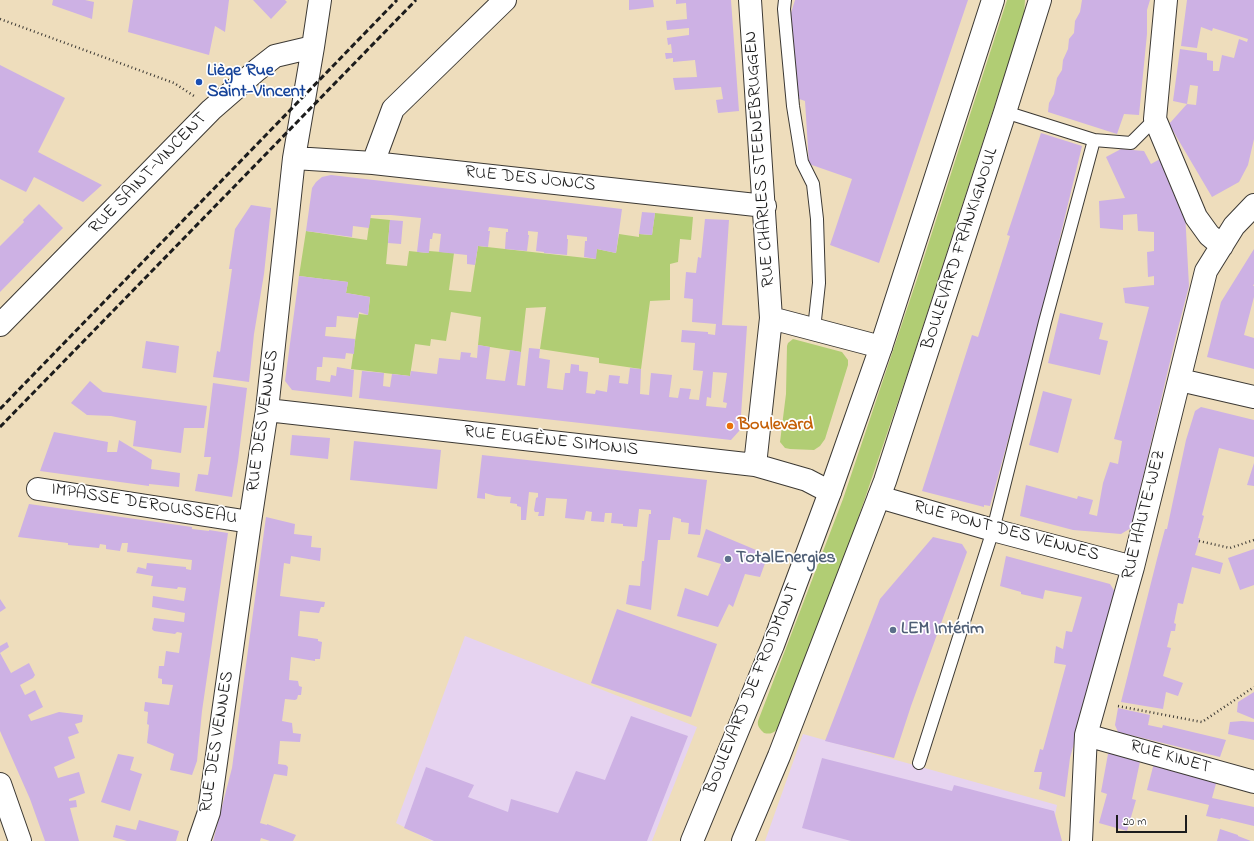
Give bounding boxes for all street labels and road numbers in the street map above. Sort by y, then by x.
street label: RUE CHARLES STEENEBRUGGEN [741,30,781,288]
street label: RUE SAINT-VINCENT [85,109,213,239]
street label: BOULEVARD FRANKIGNOUL [918,145,1004,353]
street label: RUE DES JONCS [464,162,596,198]
street label: RUE DES VENNES [243,349,285,493]
street label: RUE EUGÈNE SIMONIS [463,422,639,462]
street label: RUE HAUTE-WEZ [1118,448,1172,582]
street label: IMPASSE DEROUSSEAU [49,480,239,530]
street label: RUE PONT DES VENNES [911,497,1101,567]
street label: BOULEVARD DE FROIDMONT [701,581,805,797]
street label: RUE DES VENNES [196,670,240,814]
street label: RUE KINET [1127,736,1213,780]

